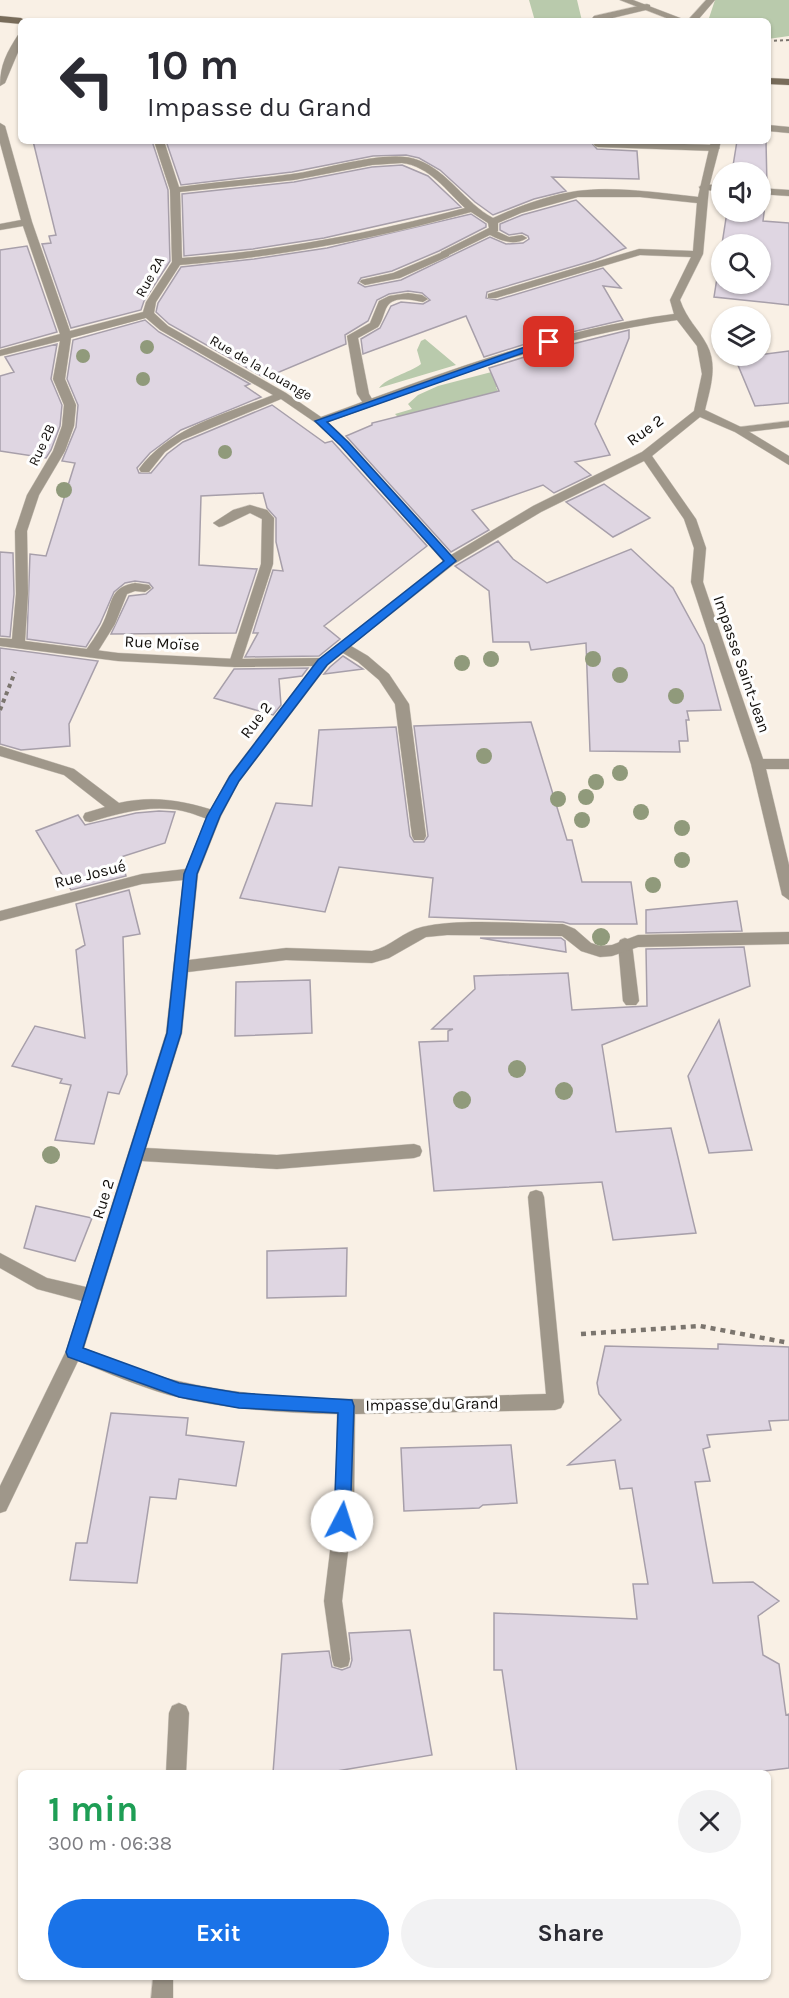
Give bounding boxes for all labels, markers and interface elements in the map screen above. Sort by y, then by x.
text: 10 m [147,40,239,90]
icon: left [48,42,126,120]
text: Impasse du Grand [147,91,372,123]
map controls [711,162,771,366]
button: sound [711,162,771,222]
button: search [711,234,771,294]
street label: Rue 2A [132,254,168,300]
button: layers [711,306,771,366]
pin [523,316,574,367]
icon: arrive [532,325,565,358]
street label: Rue de la Louange [207,332,315,404]
street label: Rue 2 [623,410,667,450]
street label: Rue 2B [25,421,59,469]
street label: Impasse Saint-Jean [710,593,774,735]
street label: Rue Moïse [124,632,200,654]
street label: Rue 2 [236,698,276,742]
street label: Rue Josué [52,856,128,892]
street label: Rue 2 [88,1177,118,1221]
street label: Impasse du Grand [365,1393,499,1415]
position arrow [310,1489,374,1553]
text: 1 min [48,1788,138,1830]
button: close [678,1790,741,1853]
text: 300 m · 06:38 [48,1832,172,1855]
button: Exit [48,1899,389,1968]
button: Share [401,1899,741,1968]

